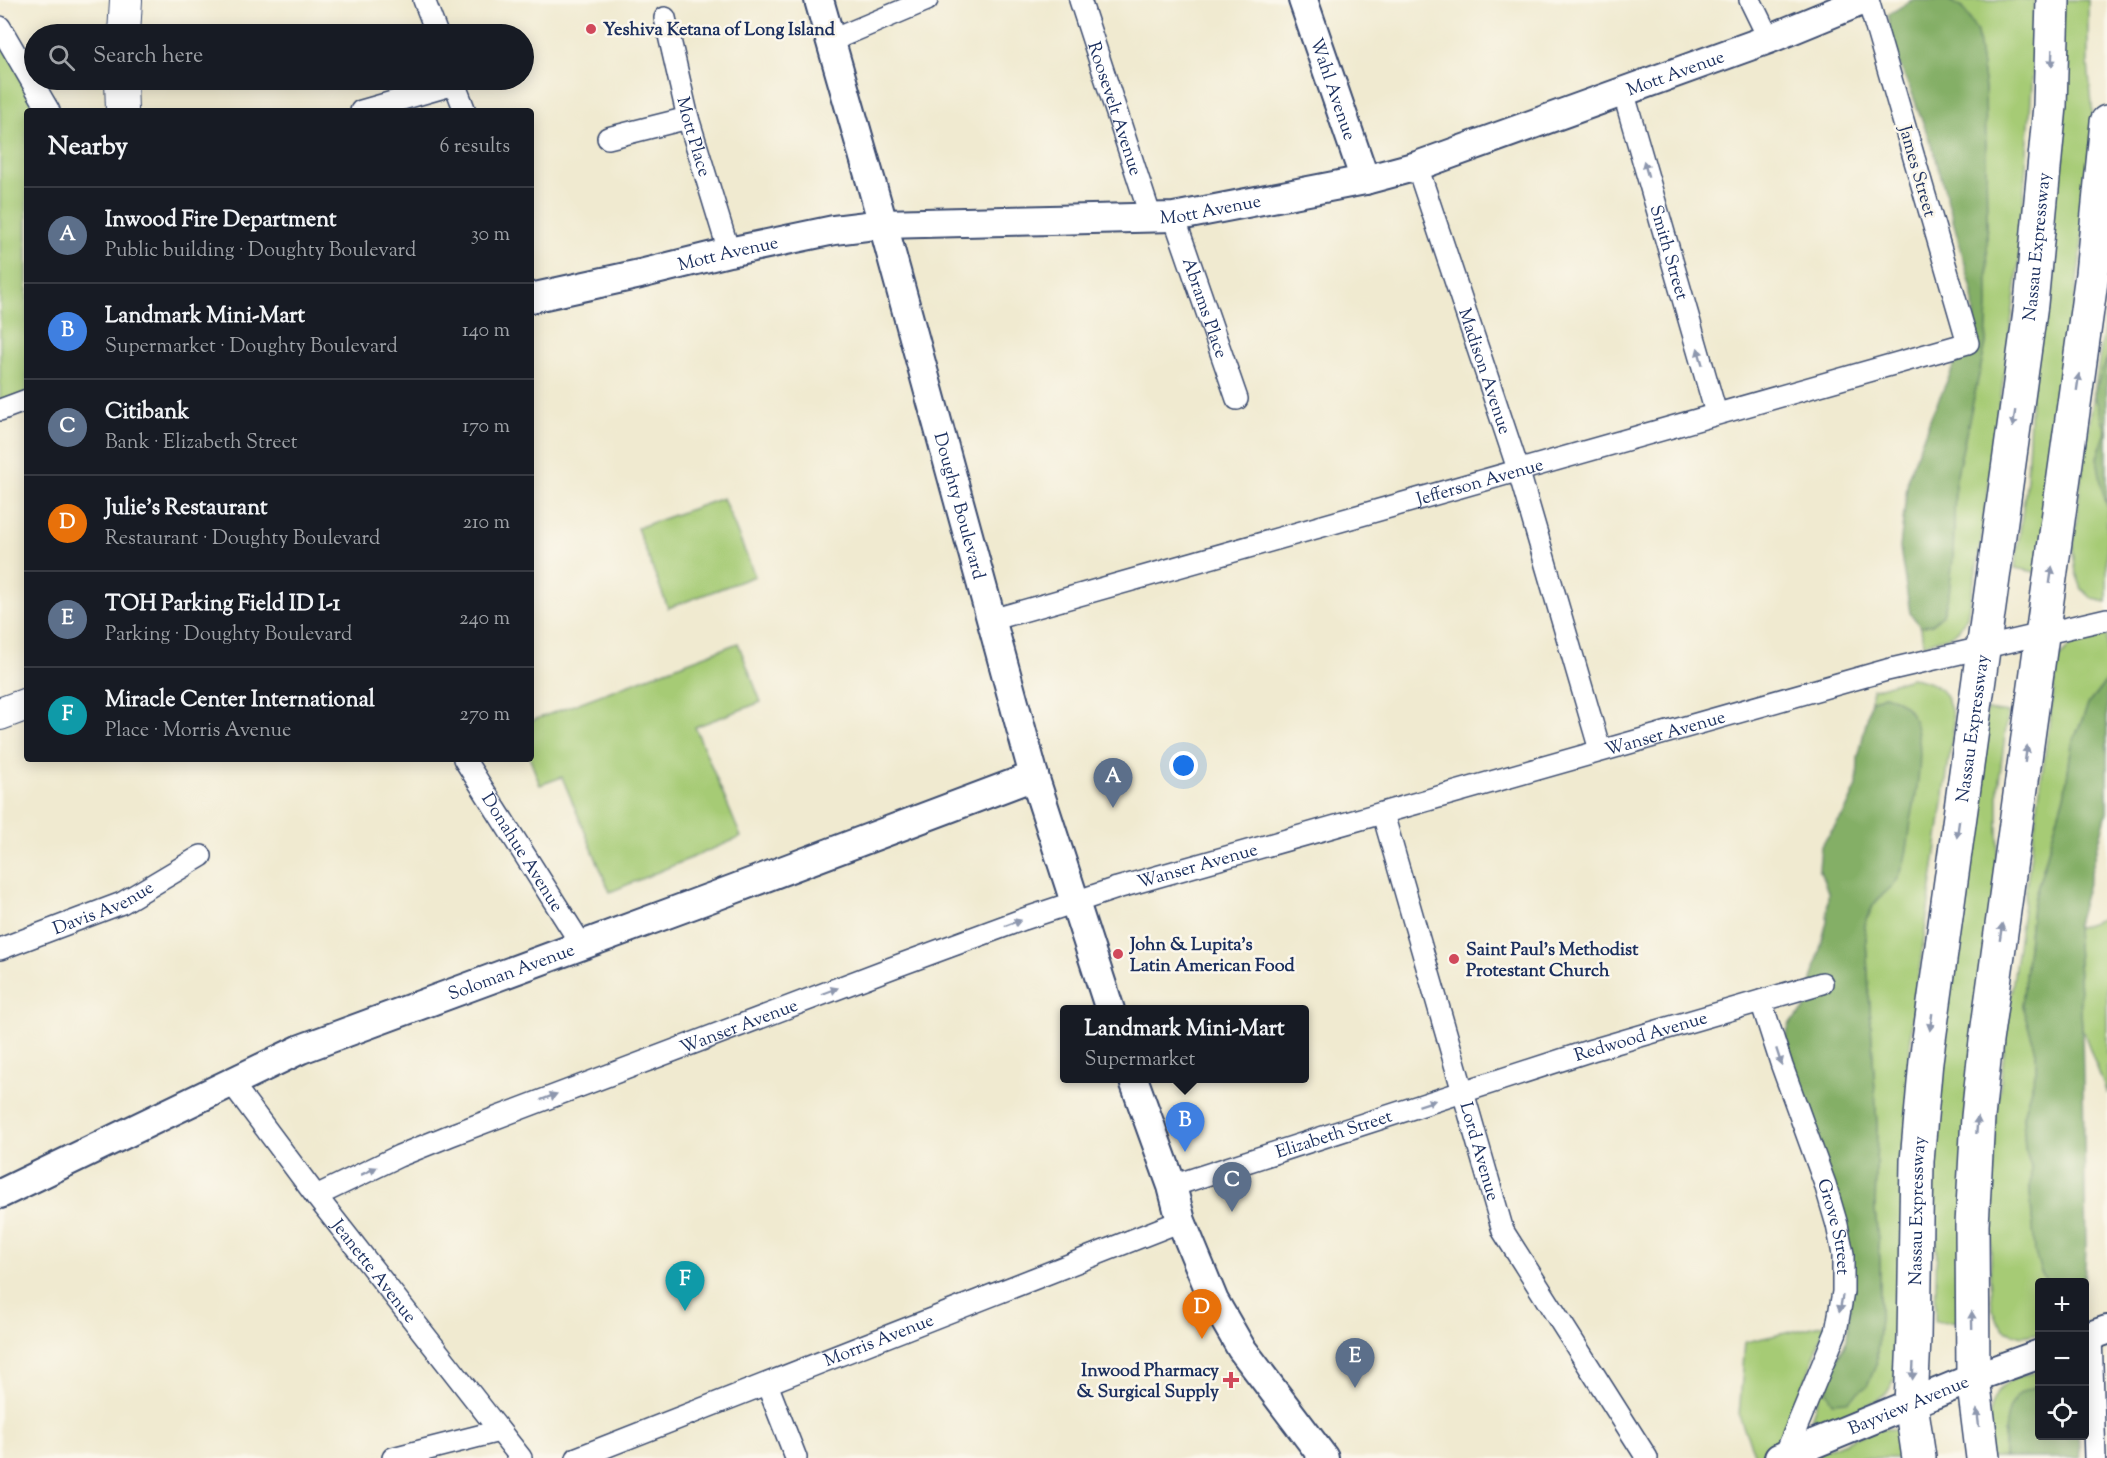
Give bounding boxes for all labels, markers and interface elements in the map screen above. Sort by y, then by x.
place label: Yeshiva Ketana of Long Island [603,18,836,44]
marker: Yeshiva Ketana of Long Island [584,22,598,36]
search box [24,24,534,90]
street label: Wahl Avenue [1302,35,1361,144]
street label: Roosevelt Avenue [1079,39,1147,179]
icon: search [45,41,78,74]
text: Search here [93,41,203,73]
street label: Mott Avenue [1623,45,1729,104]
one-way arrow [2048,49,2057,68]
street label: Mott Place [669,94,716,180]
street label: James Street [1890,122,1942,220]
text: Nearby [48,129,128,166]
text: 6 results [440,133,510,162]
one-way arrow [1641,160,1650,178]
street label: Nassau Expressway [2018,171,2059,323]
street label: Mott Avenue [1160,189,1263,232]
street label: Smith Street [1642,202,1694,304]
text: Inwood Fire Department [105,205,337,237]
text: A [59,221,76,250]
text: 30 m [471,221,510,250]
street label: Mott Avenue [675,231,781,279]
text: Public building · Doughty Boulevard [105,237,416,266]
street label: Abrams Place [1174,255,1233,362]
text: Landmark Mini-Mart [105,301,305,333]
street label: Madison Avenue [1450,305,1517,438]
text: B [61,317,74,346]
text: 140 m [462,317,510,346]
text: Supermarket · Doughty Boulevard [105,333,398,362]
one-way arrow [1695,347,1704,365]
one-way arrow [2073,372,2083,391]
text: Citibank [105,397,189,429]
one-way arrow [2010,410,2019,429]
text: C [59,413,76,442]
text: 170 m [462,413,510,442]
text: Bank · Elizabeth Street [105,429,298,458]
street label: Doughty Boulevard [926,430,991,583]
street label: Jefferson Avenue [1413,453,1547,514]
text: Julie's Restaurant [105,493,268,525]
text: D [60,509,75,538]
text: 210 m [463,509,510,538]
text: Restaurant · Doughty Boulevard [105,525,380,554]
one-way arrow [2047,565,2056,584]
text: TOH Parking Field ID I-1 [105,589,340,621]
text: E [61,605,74,634]
text: 240 m [459,605,510,634]
text: Parking · Doughty Boulevard [105,621,352,650]
street label: Nassau Expressway [1951,653,1997,804]
text: Miracle Center International [105,685,375,717]
text: F [62,701,73,730]
text: 270 m [460,701,510,730]
street label: Wanser Avenue [1602,705,1729,764]
text: Place · Morris Avenue [105,717,291,746]
one-way arrow [2021,745,2030,764]
your location [1169,751,1198,780]
pin: A [1094,758,1132,808]
street label: Donahue Avenue [474,789,569,918]
one-way arrow [1953,820,1962,839]
street label: Wanser Avenue [1135,838,1261,897]
street label: Davis Avenue [49,876,159,943]
one-way arrow [1004,918,1022,927]
one-way arrow [1997,922,2006,941]
place label: John & Lupita's Latin American Food [1128,933,1295,980]
street label: Soloman Avenue [445,938,579,1009]
place label: Saint Paul's Methodist Protestant Church [1466,938,1639,985]
marker: John & Lupita's Latin American Food [1111,947,1125,961]
marker: Saint Paul's Methodist Protestant Church [1447,952,1461,966]
one-way arrow [821,986,839,995]
street label: Wanser Avenue [677,994,802,1062]
popup [1060,1005,1309,1083]
street label: Redwood Avenue [1571,1006,1711,1070]
one-way arrow [1926,1013,1936,1032]
text: Landmark Mini-Mart [1084,1014,1285,1046]
text: Supermarket [1084,1046,1195,1075]
one-way arrow [1774,1048,1784,1066]
one-way arrow [541,1092,559,1102]
one-way arrow [1418,1097,1436,1107]
street label: Lord Avenue [1452,1099,1505,1204]
pin: B [1166,1102,1204,1152]
street label: Elizabeth Street [1273,1104,1396,1167]
one-way arrow [1973,1116,1982,1135]
street label: Nassau Expressway [1904,1135,1934,1286]
pin: C [1212,1162,1252,1212]
one-way arrow [360,1166,377,1175]
street label: Grove Street [1809,1176,1854,1275]
street label: Jeanette Avenue [323,1214,422,1329]
pin: F [666,1262,704,1311]
map controls [2035,1278,2089,1440]
button: + [2035,1278,2089,1332]
pin: D [1182,1290,1222,1339]
one-way arrow [1836,1295,1845,1314]
street label: Morris Avenue [821,1308,938,1375]
one-way arrow [1968,1310,1977,1329]
button: − [2035,1332,2089,1386]
pin: E [1336,1338,1374,1388]
place label: Inwood Pharmacy & Surgical Supply [1077,1359,1219,1406]
one-way arrow [1908,1361,1917,1380]
street label: Bayview Avenue [1845,1370,1974,1443]
marker: Inwood Pharmacy & Surgical Supply [1224,1373,1238,1387]
button: locate [2035,1386,2089,1440]
one-way arrow [1973,1409,1983,1428]

